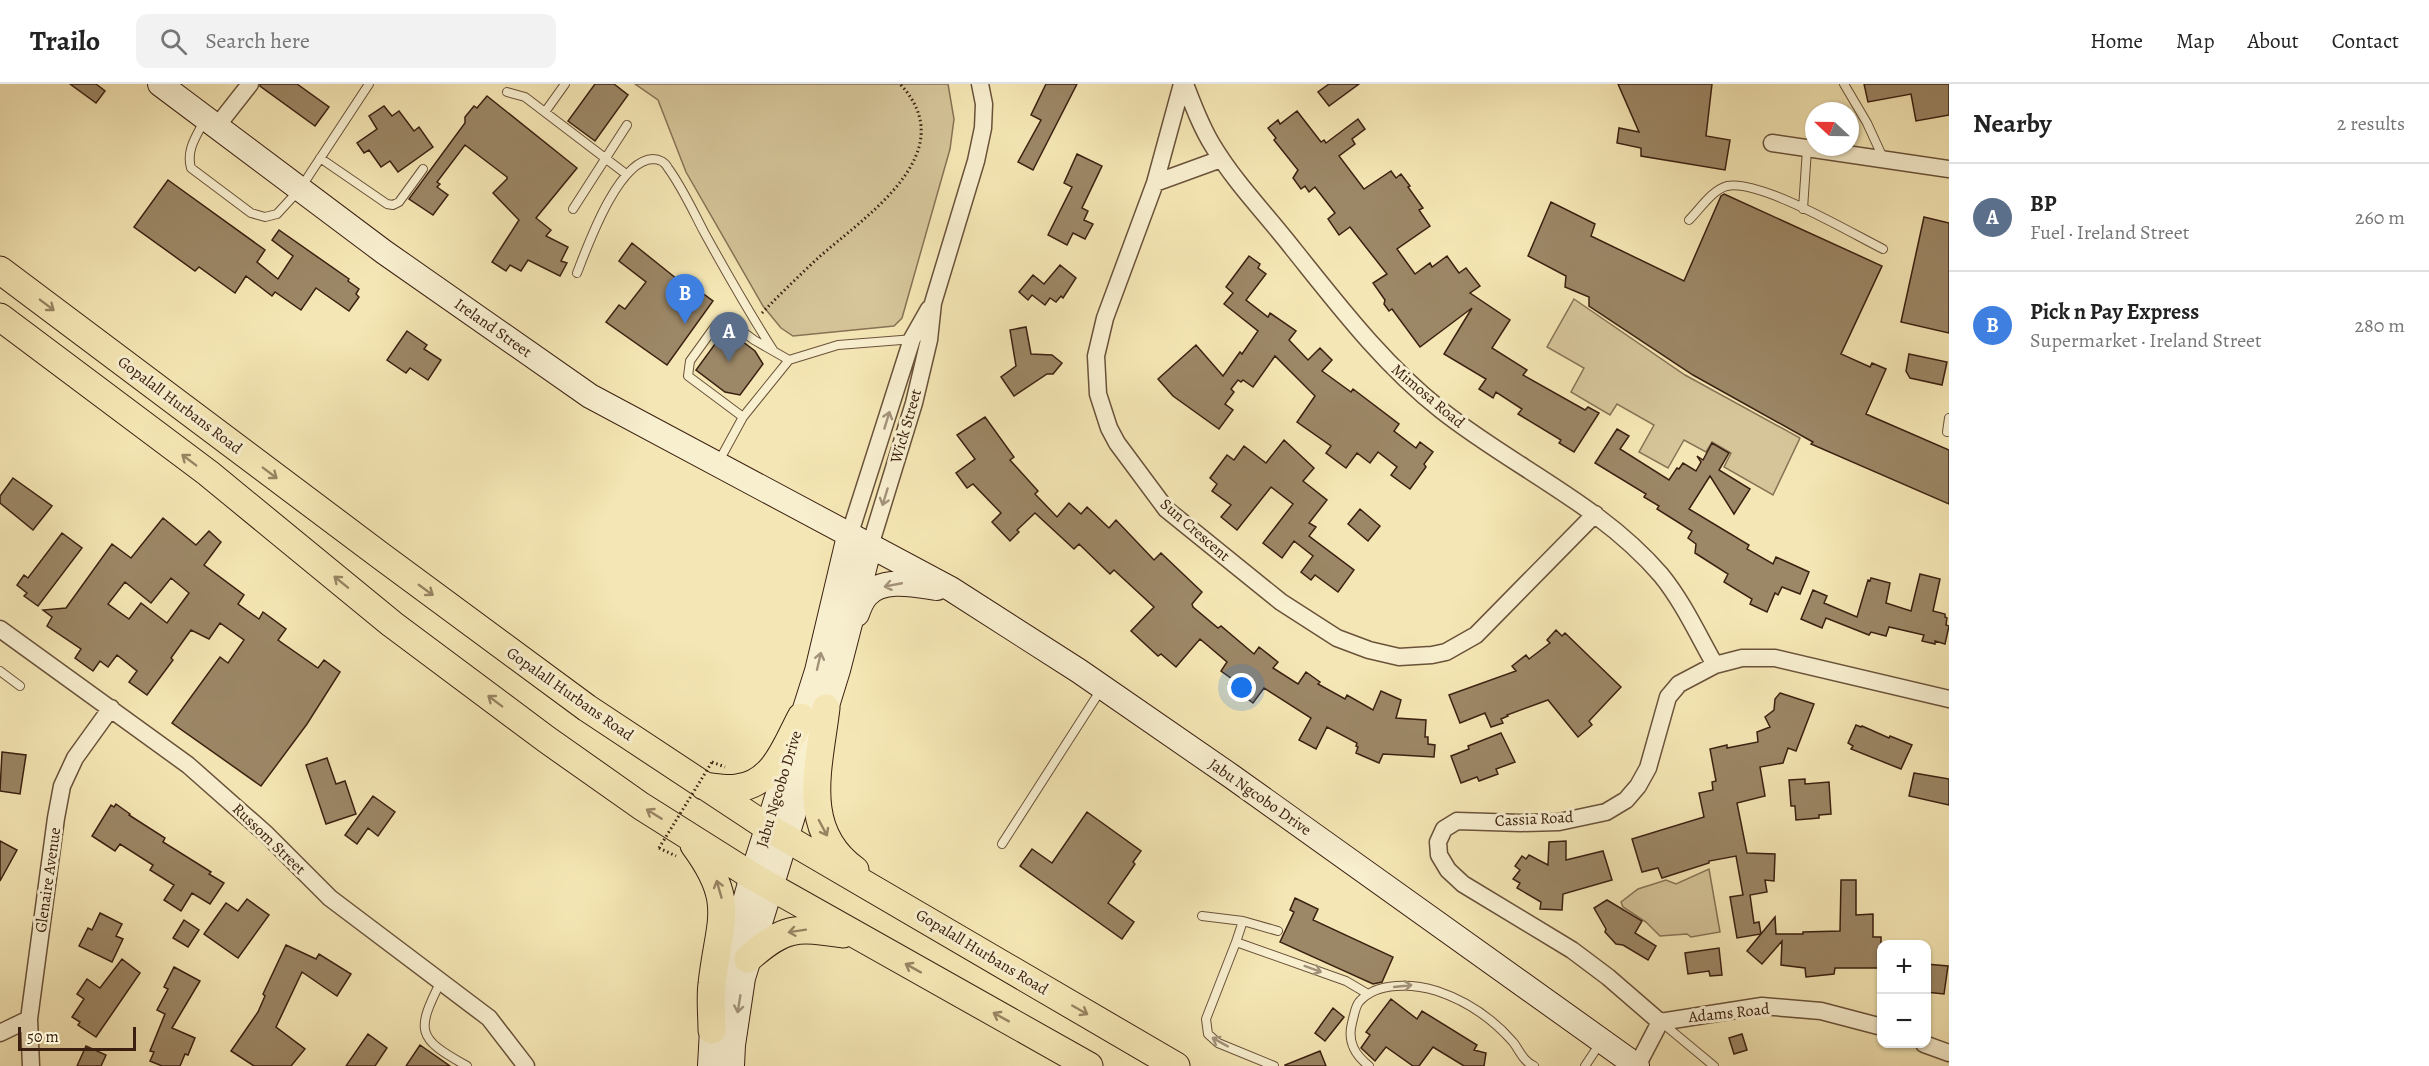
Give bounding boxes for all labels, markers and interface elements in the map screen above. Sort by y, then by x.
search box [136,14,556,68]
text: Trailo [30,22,100,60]
icon: search [157,25,190,58]
text: Search here [205,26,310,56]
text: Home [2090,27,2143,55]
text: Map [2176,27,2214,55]
text: About [2247,27,2299,55]
text: Contact [2332,27,2399,55]
north arrow [1805,102,1859,156]
text: Nearby [1973,106,2052,141]
text: 2 results [2337,110,2405,137]
text: BP [2030,189,2056,219]
text: A [1986,204,1999,231]
text: 260 m [2355,204,2405,231]
text: Fuel · Ireland Street [2030,219,2189,246]
pin: B [666,274,704,324]
street label: Ireland Street [450,293,536,363]
text: Pick n Pay Express [2030,297,2199,327]
one-way arrow [38,299,54,311]
pin: A [710,312,748,362]
text: B [1986,312,1999,339]
text: 280 m [2355,312,2405,339]
text: Supermarket · Ireland Street [2030,327,2262,354]
street label: Gopalall Hurbans Road [113,351,247,459]
street label: Mimosa Road [1387,359,1470,433]
street label: Wick Street [885,386,927,467]
one-way arrow [882,411,893,430]
one-way arrow [182,453,198,466]
one-way arrow [261,467,277,479]
one-way arrow [879,488,890,507]
street label: Sun Crescent [1155,493,1235,567]
one-way arrow [334,575,349,589]
one-way arrow [884,580,903,591]
one-way arrow [417,583,433,596]
street label: Gopalall Hurbans Road [502,642,638,746]
one-way arrow [814,652,826,671]
your location [1227,673,1256,702]
one-way arrow [488,695,504,707]
street label: Jabu Ngcobo Drive [751,728,807,850]
street label: Jabu Ngcobo Drive [1204,753,1316,841]
street label: Russom Street [227,798,311,880]
street label: Cassia Road [1494,806,1574,832]
one-way arrow [646,808,663,820]
one-way arrow [817,819,829,836]
street label: Glenaire Avenue [30,826,66,934]
one-way arrow [713,880,724,899]
street label: Gopalall Hurbans Road [912,904,1053,1000]
one-way arrow [787,925,807,936]
map controls [1877,940,1931,1048]
button: + [1877,940,1931,994]
one-way arrow [905,962,922,974]
one-way arrow [1303,964,1321,975]
one-way arrow [1392,980,1412,991]
one-way arrow [734,994,745,1014]
button: − [1877,994,1931,1048]
street label: Adams Road [1686,998,1771,1028]
one-way arrow [1071,1005,1088,1017]
one-way arrow [993,1011,1010,1023]
scale bar [18,1024,136,1052]
text: 50 m [27,1026,59,1048]
one-way arrow [1212,1036,1230,1047]

